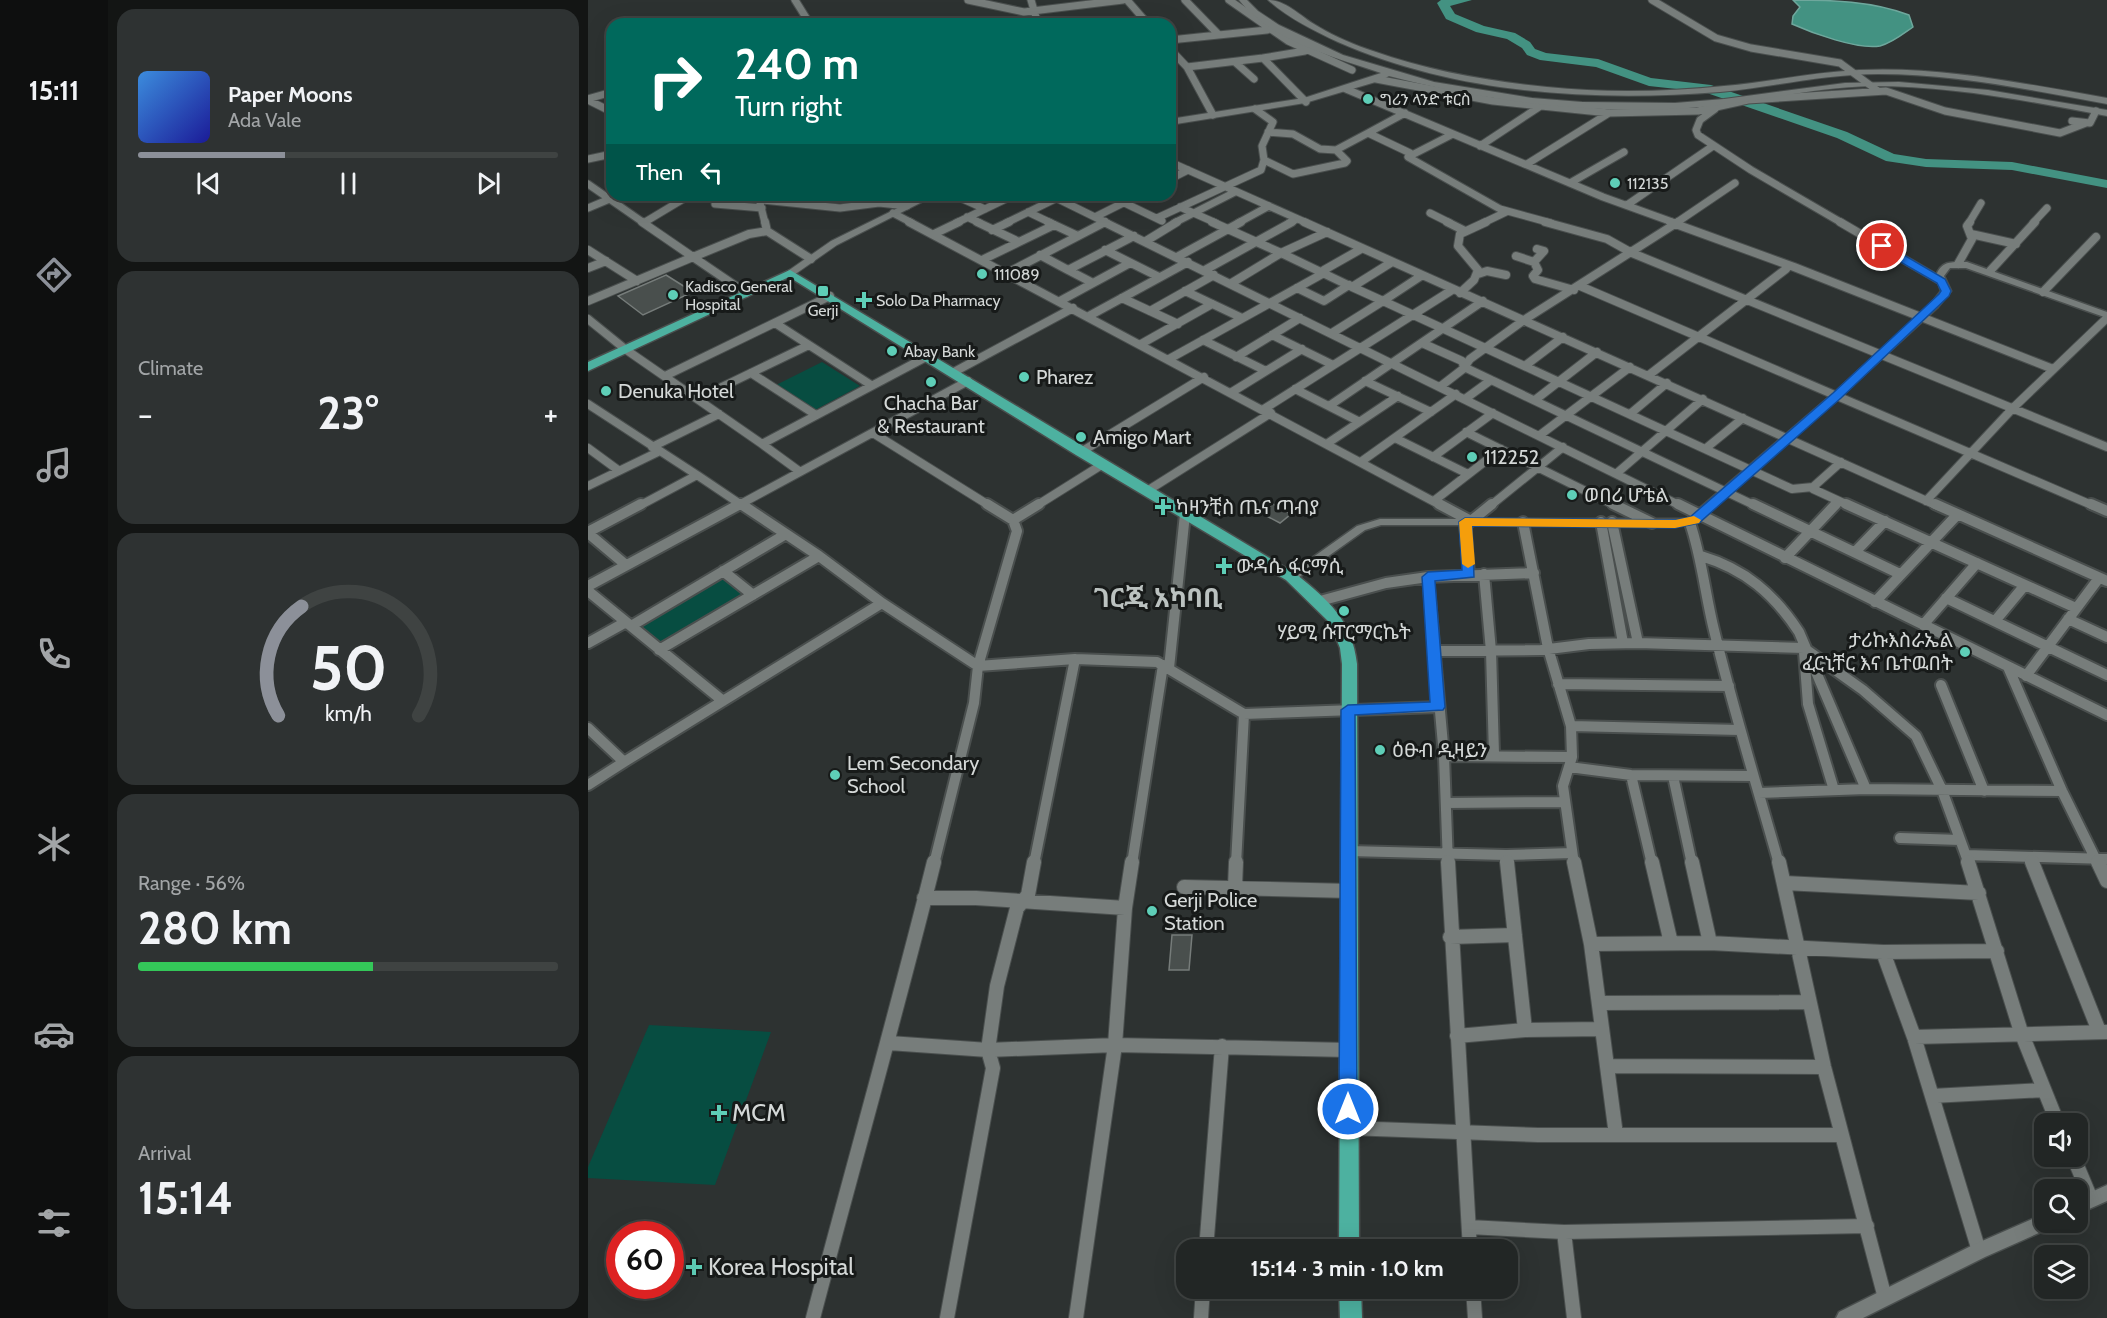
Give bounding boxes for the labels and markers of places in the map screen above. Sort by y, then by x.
place label: ግሪን ላንድ ቱርስ [1380,90,1471,109]
marker: ግሪን ላንድ ቱርስ [1361,92,1375,106]
place label: 112135 [1627,174,1668,193]
marker: 112135 [1608,176,1622,190]
pin [1856,220,1907,271]
place label: 111089 [994,265,1040,284]
marker: 111089 [975,267,989,281]
place label: Kadisco General Hospital [685,277,793,314]
marker: Gerji [816,284,830,298]
marker: Kadisco General Hospital [666,288,680,302]
place label: Solo Da Pharmacy [876,291,1001,310]
marker: Solo Da Pharmacy [857,293,871,307]
place label: Gerji [808,301,838,320]
place label: Abay Bank [904,342,976,361]
marker: Abay Bank [885,344,899,358]
place label: Pharez [1036,365,1094,389]
marker: Pharez [1017,370,1031,384]
marker: Chacha Bar & Restaurant [924,375,938,389]
place label: Denuka Hotel [618,379,734,403]
marker: Denuka Hotel [599,384,613,398]
place label: Chacha Bar & Restaurant [877,391,985,438]
place label: Amigo Mart [1093,425,1192,449]
marker: Amigo Mart [1074,430,1088,444]
place label: 112252 [1484,445,1539,469]
marker: 112252 [1465,450,1479,464]
place label: ወበሪ ሆቴል [1584,483,1669,507]
marker: ወበሪ ሆቴል [1565,488,1579,502]
place label: ካዛንቺስ ጤና ጣብያ [1176,495,1319,519]
marker: ካዛንቺስ ጤና ጣብያ [1154,498,1172,516]
place label: ውዳሴ ፋርማሲ [1236,554,1344,578]
marker: ውዳሴ ፋርማሲ [1217,559,1231,573]
marker: ሃይሚ ሱፐርማርኬት [1337,604,1351,618]
place label: ሃይሚ ሱፐርማርኬት [1277,620,1411,644]
place label: ታሪኩእስራኤል ፈርኒቸር እና ቤተዉበት [1802,628,1953,675]
marker: ታሪኩእስራኤል ፈርኒቸር እና ቤተዉበት [1958,645,1972,659]
place label: ዕፁብ ዲዛይን [1392,738,1487,762]
marker: ዕፁብ ዲዛይን [1373,743,1387,757]
place label: Lem Secondary School [847,751,979,798]
marker: Lem Secondary School [828,768,842,782]
place label: Gerji Police Station [1164,888,1257,935]
marker: Gerji Police Station [1145,904,1159,918]
place label: MCM [732,1098,786,1127]
marker: MCM [710,1104,728,1122]
place label: Korea Hospital [708,1252,854,1281]
marker: Korea Hospital [685,1258,703,1276]

